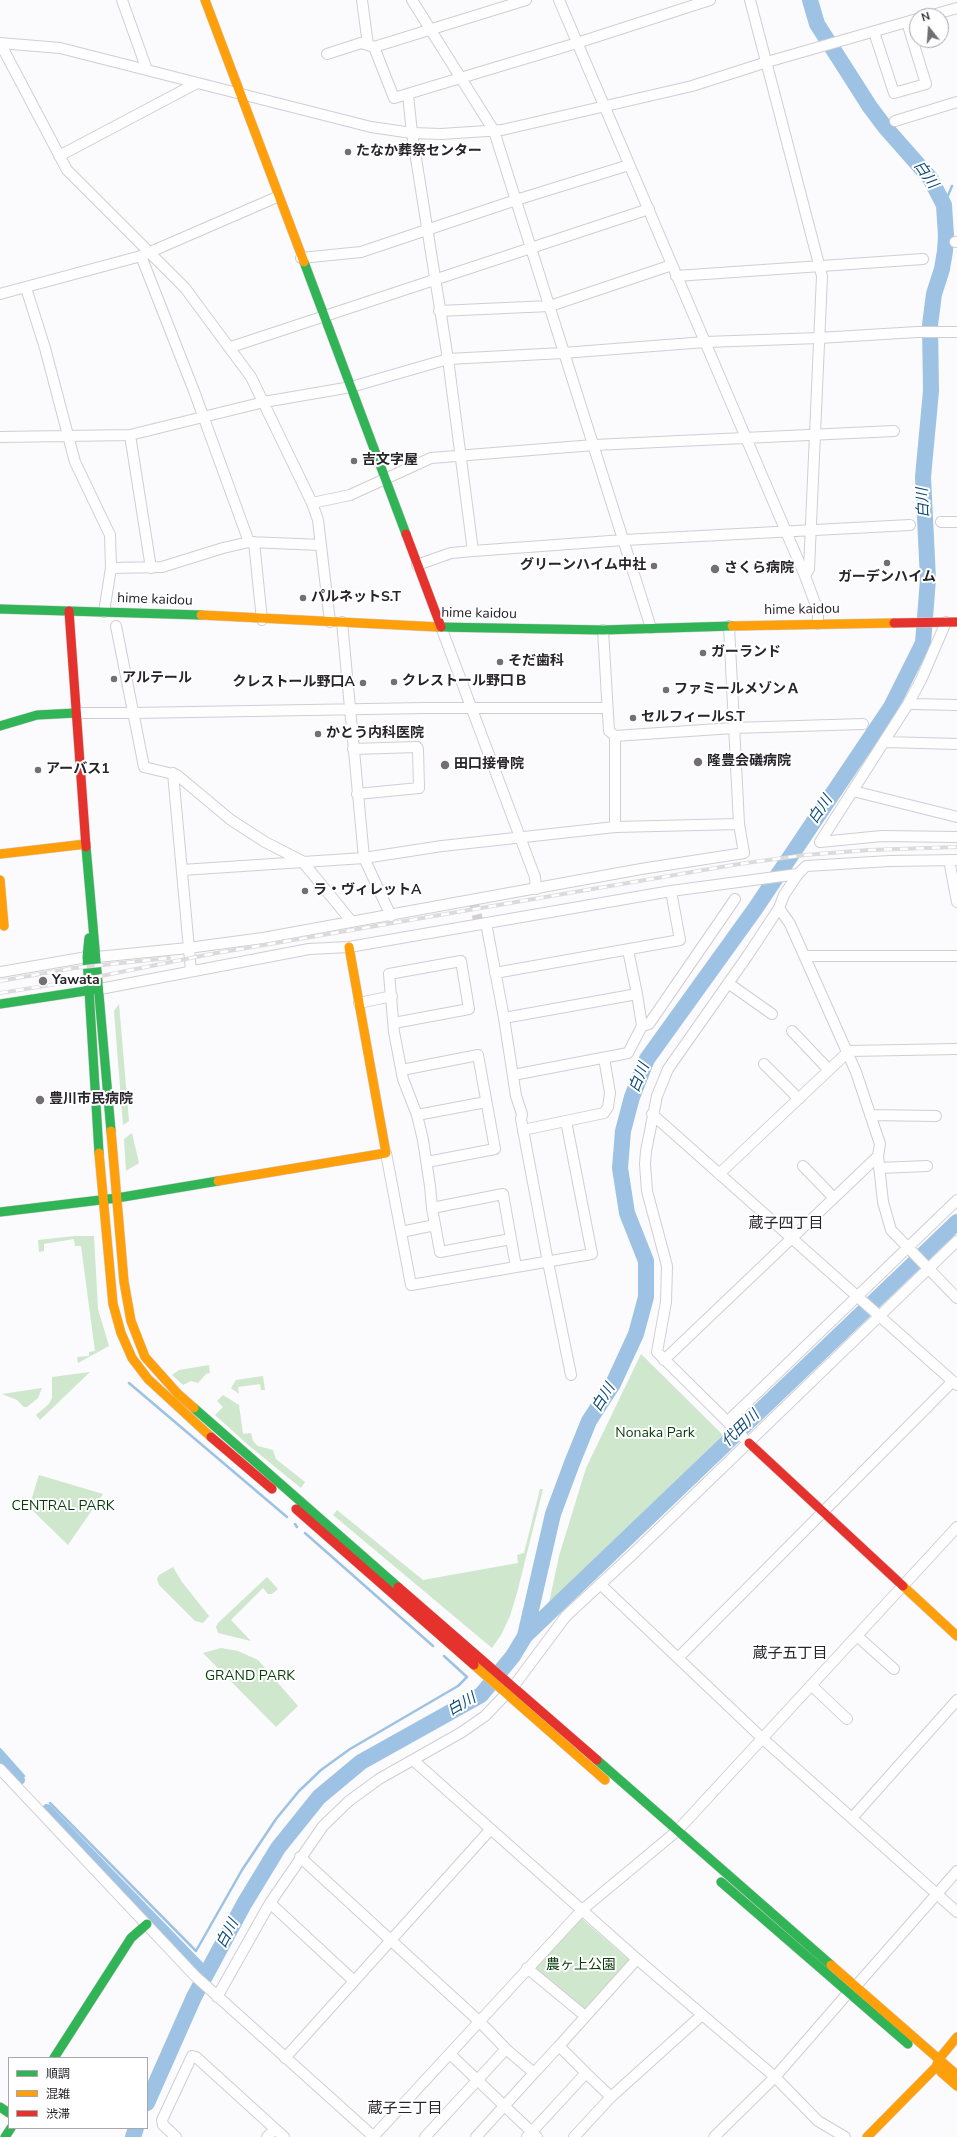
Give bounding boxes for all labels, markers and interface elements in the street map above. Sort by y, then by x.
north arrow [909,8,949,48]
text: N [920,9,932,25]
place label: たなか葬祭センター [356,144,482,160]
marker: たなか葬祭センター [343,147,353,157]
water label: 白川 [909,158,941,192]
place label: 吉文字屋 [362,453,418,469]
marker: 吉文字屋 [349,456,359,466]
water label: 白川 [914,488,934,518]
place label: グリーンハイム中社 [520,558,646,574]
marker: ガーデンハイム [882,558,892,568]
marker: グリーンハイム中社 [649,561,659,571]
place label: さくら病院 [724,561,794,577]
marker: さくら病院 [709,563,721,575]
place label: ガーデンハイム [838,570,936,586]
street label: hime kaidou [117,590,193,610]
place label: パルネットS.T [311,590,401,606]
marker: パルネットS.T [298,593,308,603]
street label: hime kaidou [764,601,840,619]
street label: hime kaidou [441,605,517,623]
place label: ガーランド [711,645,781,661]
marker: ガーランド [698,648,708,658]
place label: そだ歯科 [508,654,564,670]
marker: そだ歯科 [495,657,505,667]
place label: アルテール [122,671,192,687]
marker: アルテール [109,674,119,684]
place label: クレストール野口Ｂ [402,674,528,690]
place label: クレストール野口A [233,675,355,691]
marker: クレストール野口Ｂ [389,677,399,687]
marker: クレストール野口A [358,678,368,688]
place label: ファミールメゾンＡ [674,682,800,698]
marker: ファミールメゾンＡ [661,685,671,695]
place label: セルフィールS.T [641,710,745,726]
marker: セルフィールS.T [628,713,638,723]
place label: かとう内科医院 [326,726,424,742]
marker: かとう内科医院 [313,729,323,739]
place label: 隆豊会礒病院 [707,754,791,770]
marker: 隆豊会礒病院 [692,756,704,768]
place label: 田口接骨院 [454,757,524,773]
marker: 田口接骨院 [439,759,451,771]
place label: アーバス1 [46,762,110,778]
marker: アーバス1 [33,765,43,775]
water label: 白川 [805,793,837,827]
place label: ラ・ヴィレットA [313,883,421,899]
marker: ラ・ヴィレットA [300,886,310,896]
place label: Yawata [52,973,100,989]
marker: Yawata [37,975,49,987]
water label: 白川 [626,1061,654,1095]
place label: 豊川市民病院 [49,1092,133,1108]
marker: 豊川市民病院 [34,1094,46,1106]
district label: 蔵子四丁目 [749,1215,823,1233]
water label: 白川 [588,1381,620,1415]
water label: 代田川 [719,1407,763,1451]
park label: Nonaka Park [615,1426,695,1442]
park label: CENTRAL PARK [11,1499,115,1515]
district label: 蔵子五丁目 [753,1645,827,1663]
park label: GRAND PARK [205,1669,295,1685]
water label: 白川 [445,1690,479,1720]
water label: 白川 [213,1917,243,1951]
park label: 農ヶ上公園 [546,1958,616,1974]
legend [8,2057,148,2129]
text: 順調 [46,2066,70,2082]
text: 混雑 [46,2086,70,2102]
district label: 蔵子三丁目 [368,2100,442,2118]
text: 渋滞 [46,2106,70,2122]

